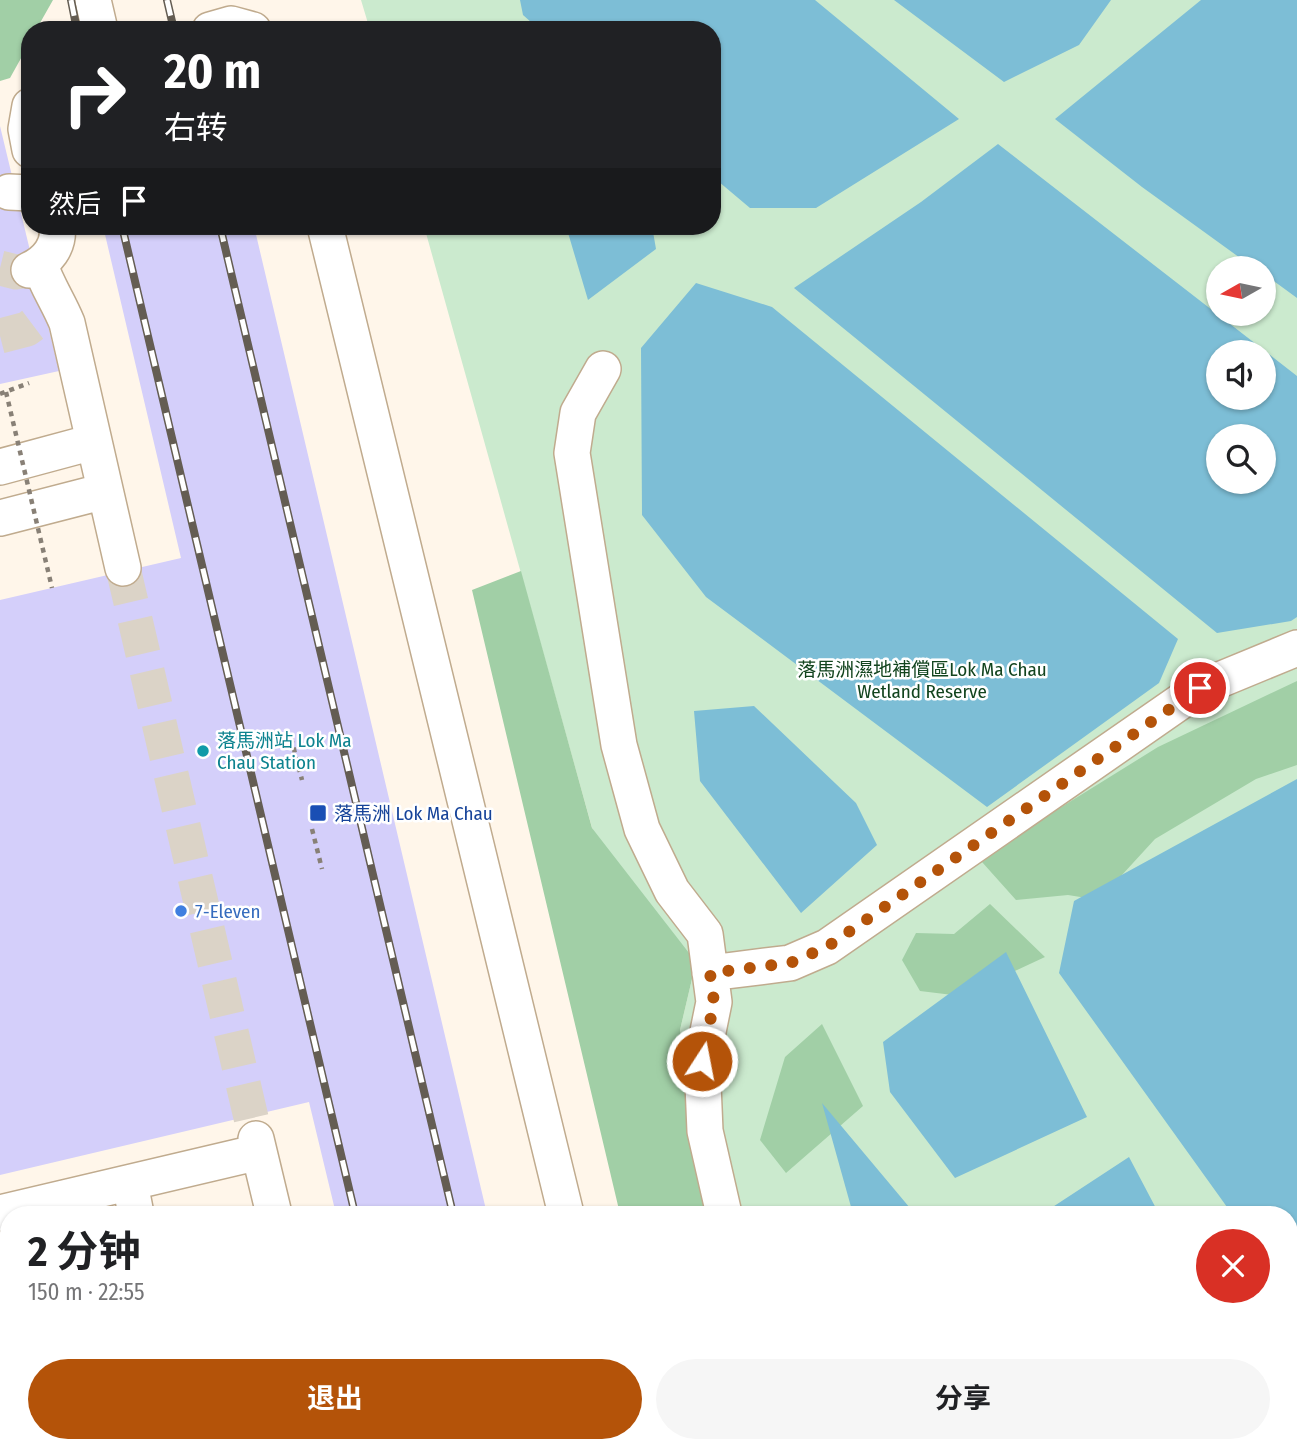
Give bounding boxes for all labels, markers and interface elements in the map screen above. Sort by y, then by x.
text: 20 m [164,42,261,101]
icon: right [49,49,140,140]
text: 右转 [164,109,228,147]
icon: arrive [115,182,153,220]
text: 然后 [49,189,101,220]
north arrow [1206,256,1276,326]
map controls [1206,256,1276,494]
button: sound [1206,340,1276,410]
button: search [1206,424,1276,494]
park label: 落馬洲濕地補償區Lok Ma Chau Wetland Reserve [797,658,1047,703]
pin [1170,658,1230,718]
icon: arrive [1181,669,1219,707]
place label: 落馬洲站 Lok Ma Chau Station [217,729,352,774]
marker: 落馬洲站 Lok Ma Chau Station [195,743,211,759]
place label: 落馬洲 Lok Ma Chau [334,802,493,825]
marker: 落馬洲 Lok Ma Chau [308,803,328,823]
place label: 7-Eleven [195,900,261,923]
marker: 7-Eleven [173,903,189,919]
position arrow [665,1024,739,1098]
text: 2 分钟 [28,1227,140,1277]
button: close [1196,1229,1270,1303]
text: 150 m · 22:55 [28,1278,145,1306]
button: 退出 [28,1359,642,1439]
button: 分享 [656,1359,1270,1439]

